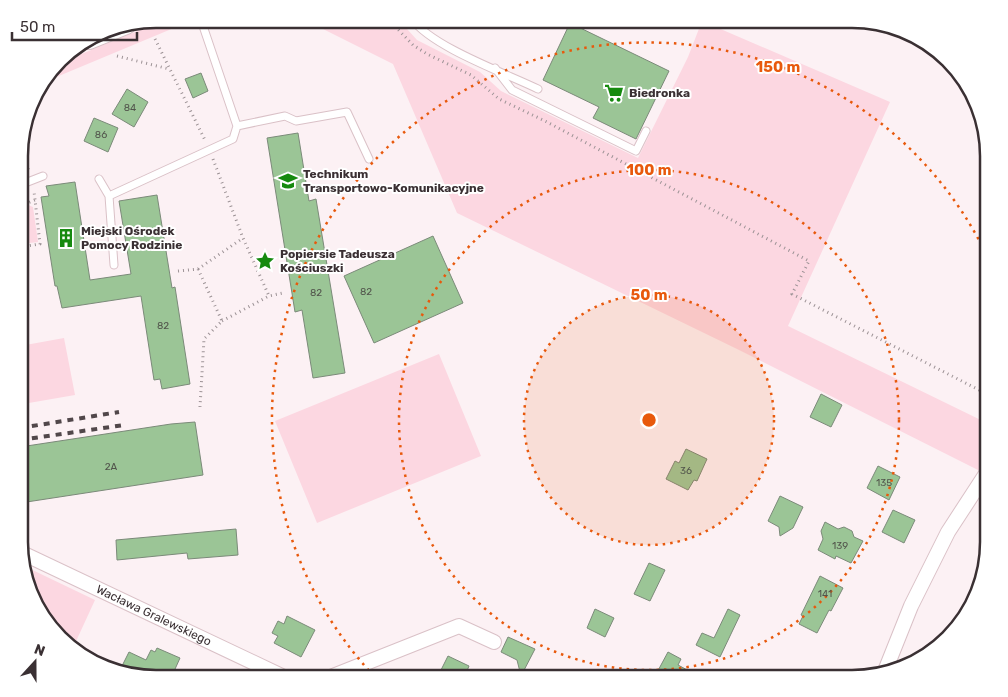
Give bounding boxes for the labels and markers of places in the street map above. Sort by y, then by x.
supermarket icon: Biedronka [603,82,625,104]
place label: Biedronka [629,86,690,100]
place label: Technikum Transportowo-Komunikacyjne [303,167,484,195]
school or university icon: Technikum Transportowo-Komunikacyjne [277,170,299,192]
place label: Miejski Ośrodek Pomocy Rodzinie [81,224,182,252]
building icon: Miejski Ośrodek Pomocy Rodzinie [55,227,77,249]
place label: Popiersie Tadeusza Kościuszki [280,247,395,275]
place icon: Popiersie Tadeusza Kościuszki [254,250,276,272]
centre of rings [640,411,658,429]

